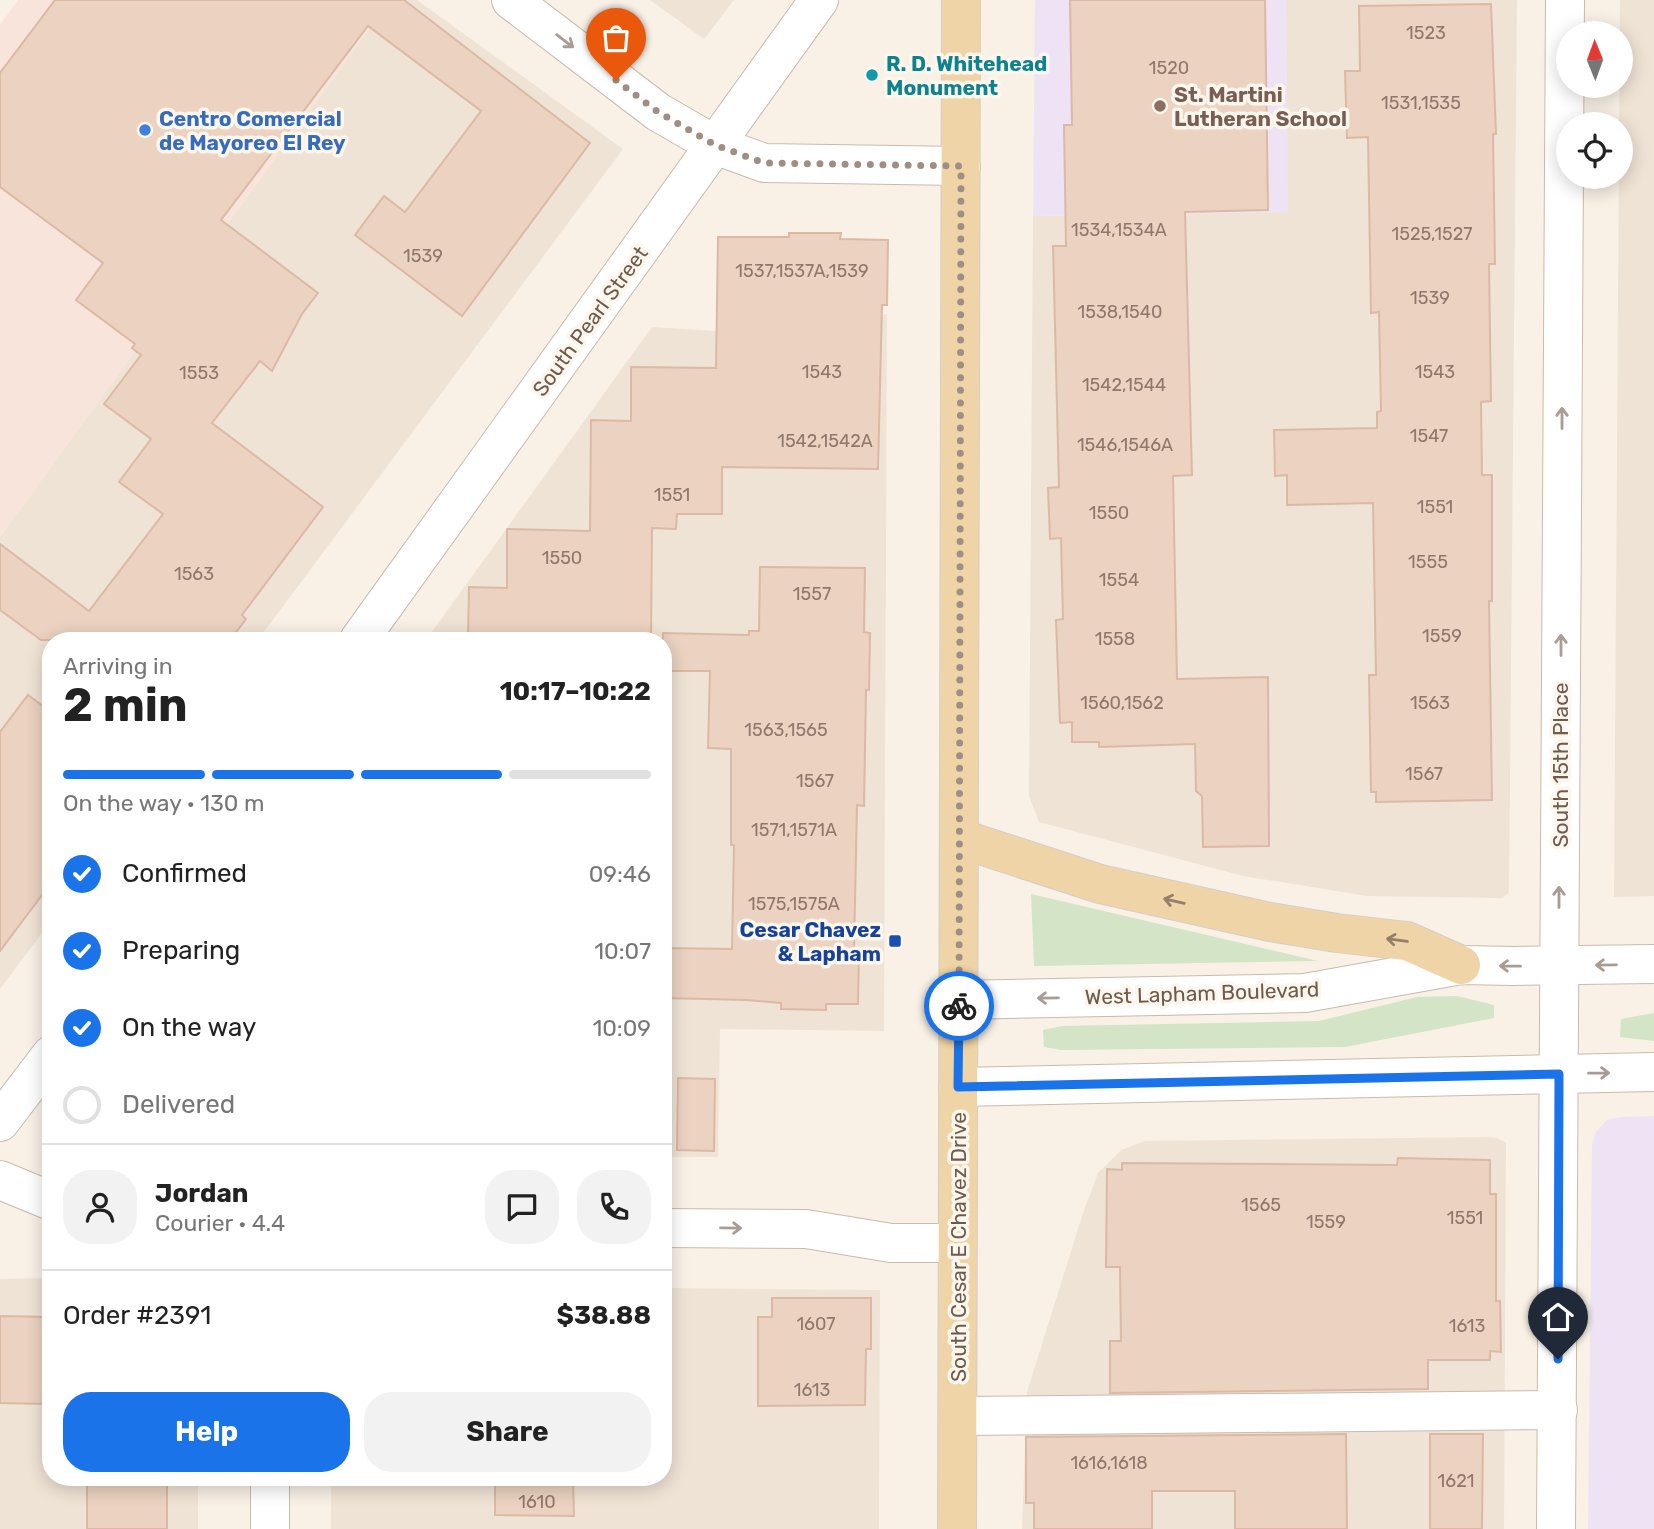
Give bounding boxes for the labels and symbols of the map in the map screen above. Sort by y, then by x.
pin [586,8,646,80]
north arrow [1556,21,1633,98]
house number: 1523 [1406,22,1446,44]
one-way arrow [555,34,574,49]
place label: R. D. Whitehead Monument [886,51,1047,100]
house number: 1520 [1149,57,1189,79]
marker: R. D. Whitehead Monument [864,67,880,83]
place label: St. Martini Lutheran School [1174,82,1347,131]
house number: 1531,1535 [1381,92,1461,114]
marker: St. Martini Lutheran School [1152,98,1168,114]
place label: Centro Comercial de Mayoreo El Rey [159,106,346,155]
marker: Centro Comercial de Mayoreo El Rey [137,122,153,138]
house number: 1534,1534A [1071,219,1167,241]
house number: 1525,1527 [1392,223,1472,245]
street label: South Pearl Street [527,241,653,401]
house number: 1539 [403,245,443,267]
house number: 1537,1537A,1539 [735,260,869,282]
house number: 1539 [1410,287,1450,309]
house number: 1538,1540 [1078,301,1162,323]
house number: 1543 [802,361,842,383]
house number: 1543 [1415,361,1455,383]
house number: 1553 [179,362,219,384]
house number: 1542,1544 [1082,374,1166,396]
one-way arrow [1555,407,1569,430]
house number: 1547 [1410,425,1448,447]
house number: 1542,1542A [777,430,873,452]
house number: 1546,1546A [1077,434,1173,456]
house number: 1551 [654,484,690,506]
house number: 1551 [1417,496,1453,518]
house number: 1550 [1089,502,1129,524]
house number: 1550 [542,547,582,569]
house number: 1555 [1408,551,1448,573]
house number: 1563 [174,563,214,585]
house number: 1554 [1099,569,1139,591]
house number: 1557 [793,583,831,605]
house number: 1559 [1422,625,1462,647]
house number: 1558 [1095,628,1135,650]
one-way arrow [1554,634,1567,657]
street label: South 15th Place [1548,682,1573,848]
house number: 1560,1562 [1080,692,1164,714]
house number: 1563 [1410,692,1450,714]
house number: 1563,1565 [744,719,828,741]
house number: 1567 [1405,763,1443,785]
house number: 1567 [796,770,834,792]
house number: 1571,1571A [751,819,837,841]
one-way arrow [1552,886,1566,909]
house number: 1575,1575A [748,893,840,915]
one-way arrow [1163,894,1186,907]
place label: Cesar Chavez & Lapham [740,917,881,966]
marker: Cesar Chavez & Lapham [887,933,903,949]
one-way arrow [1387,934,1409,947]
one-way arrow [1595,958,1618,971]
one-way arrow [1498,959,1521,973]
courier [924,971,994,1041]
street label: West Lapham Boulevard [1084,976,1320,1010]
one-way arrow [1037,991,1060,1005]
one-way arrow [1587,1066,1610,1080]
street label: South Cesar E Chavez Drive [946,1112,971,1382]
house number: 1565 [1241,1194,1281,1216]
house number: 1551 [1447,1207,1483,1229]
house number: 1559 [1306,1211,1346,1233]
one-way arrow [720,1222,743,1235]
pin [1528,1287,1588,1359]
house number: 1607 [796,1313,836,1335]
house number: 1613 [1449,1315,1485,1337]
house number: 1613 [794,1379,830,1401]
house number: 1616,1618 [1070,1452,1148,1474]
house number: 1621 [1438,1470,1474,1492]
house number: 1610 [518,1491,556,1513]

